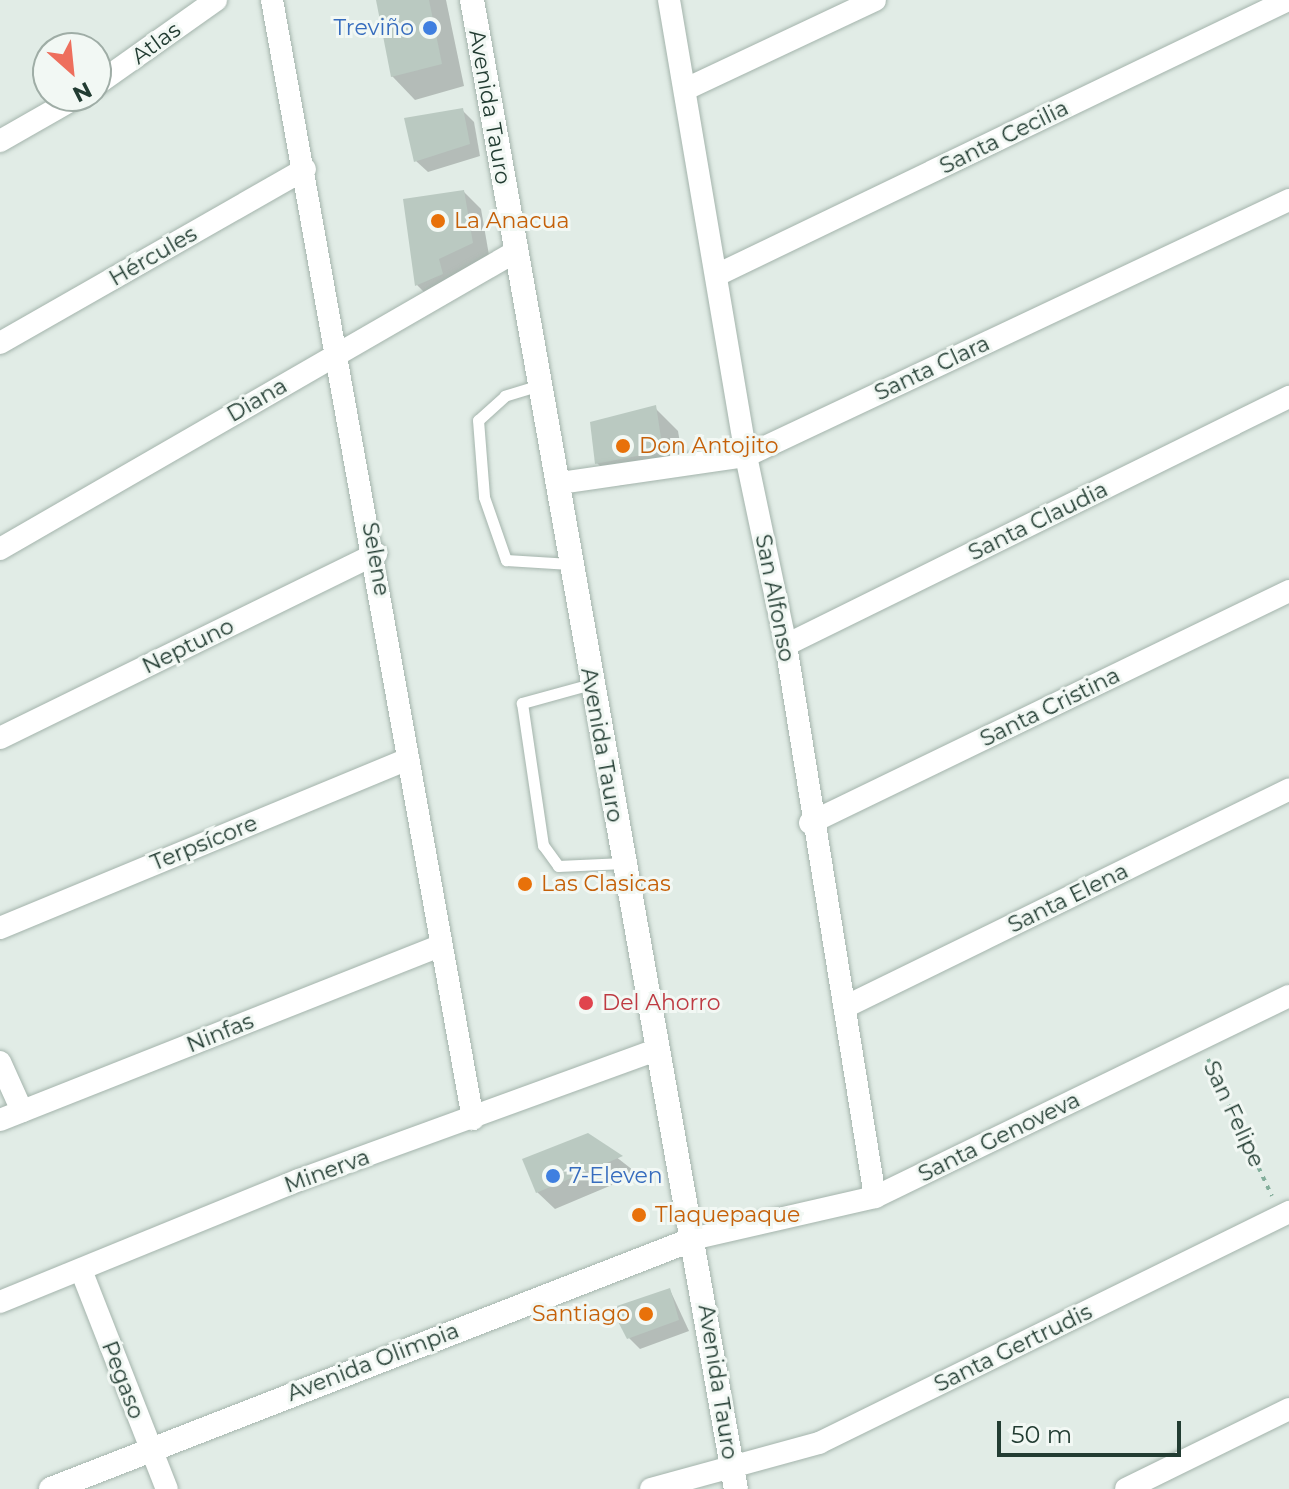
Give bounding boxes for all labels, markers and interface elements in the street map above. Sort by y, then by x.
place label: Treviño [334,15,414,41]
street label: Atlas [126,16,186,70]
marker: Treviño [421,19,439,37]
street label: Avenida Tauro [463,28,517,186]
north arrow [32,32,112,112]
text: N [68,76,96,108]
street label: Santa Cecilia [935,94,1073,180]
place label: La Anacua [454,208,569,234]
marker: La Anacua [429,212,447,230]
street label: Hércules [104,220,202,292]
street label: Santa Clara [870,330,994,406]
street label: Diana [222,372,292,428]
place label: Don Antojito [639,433,779,459]
marker: Don Antojito [614,437,632,455]
street label: Santa Claudia [964,476,1112,566]
street label: Selene [357,520,395,598]
street label: San Alfonso [750,532,800,664]
street label: Neptuno [138,613,238,679]
street label: Santa Cristina [976,662,1124,752]
street label: Avenida Tauro [575,666,629,824]
street label: Terpsícore [147,810,261,876]
street label: Santa Elena [1004,858,1132,938]
place label: Las Clasicas [541,871,671,897]
marker: Las Clasicas [516,875,534,893]
place label: Del Ahorro [602,990,721,1016]
marker: Del Ahorro [577,994,595,1012]
street label: Ninfas [183,1008,257,1058]
street label: San Felipe [1198,1057,1270,1171]
street label: Santa Genoveva [914,1086,1084,1188]
street label: Minerva [281,1143,373,1199]
place label: 7-Eleven [569,1163,663,1189]
marker: 7-Eleven [544,1167,562,1185]
place label: Tlaquepaque [655,1202,800,1228]
marker: Tlaquepaque [630,1206,648,1224]
street label: Santa Gertrudis [930,1298,1096,1398]
place label: Santiago [532,1301,630,1327]
street label: Avenida Tauro [693,1303,743,1461]
marker: Santiago [637,1305,655,1323]
street label: Avenida Olimpia [283,1317,463,1407]
street label: Pegaso [96,1337,150,1423]
scale bar [1001,1405,1185,1455]
text: 50 m [1011,1420,1072,1449]

